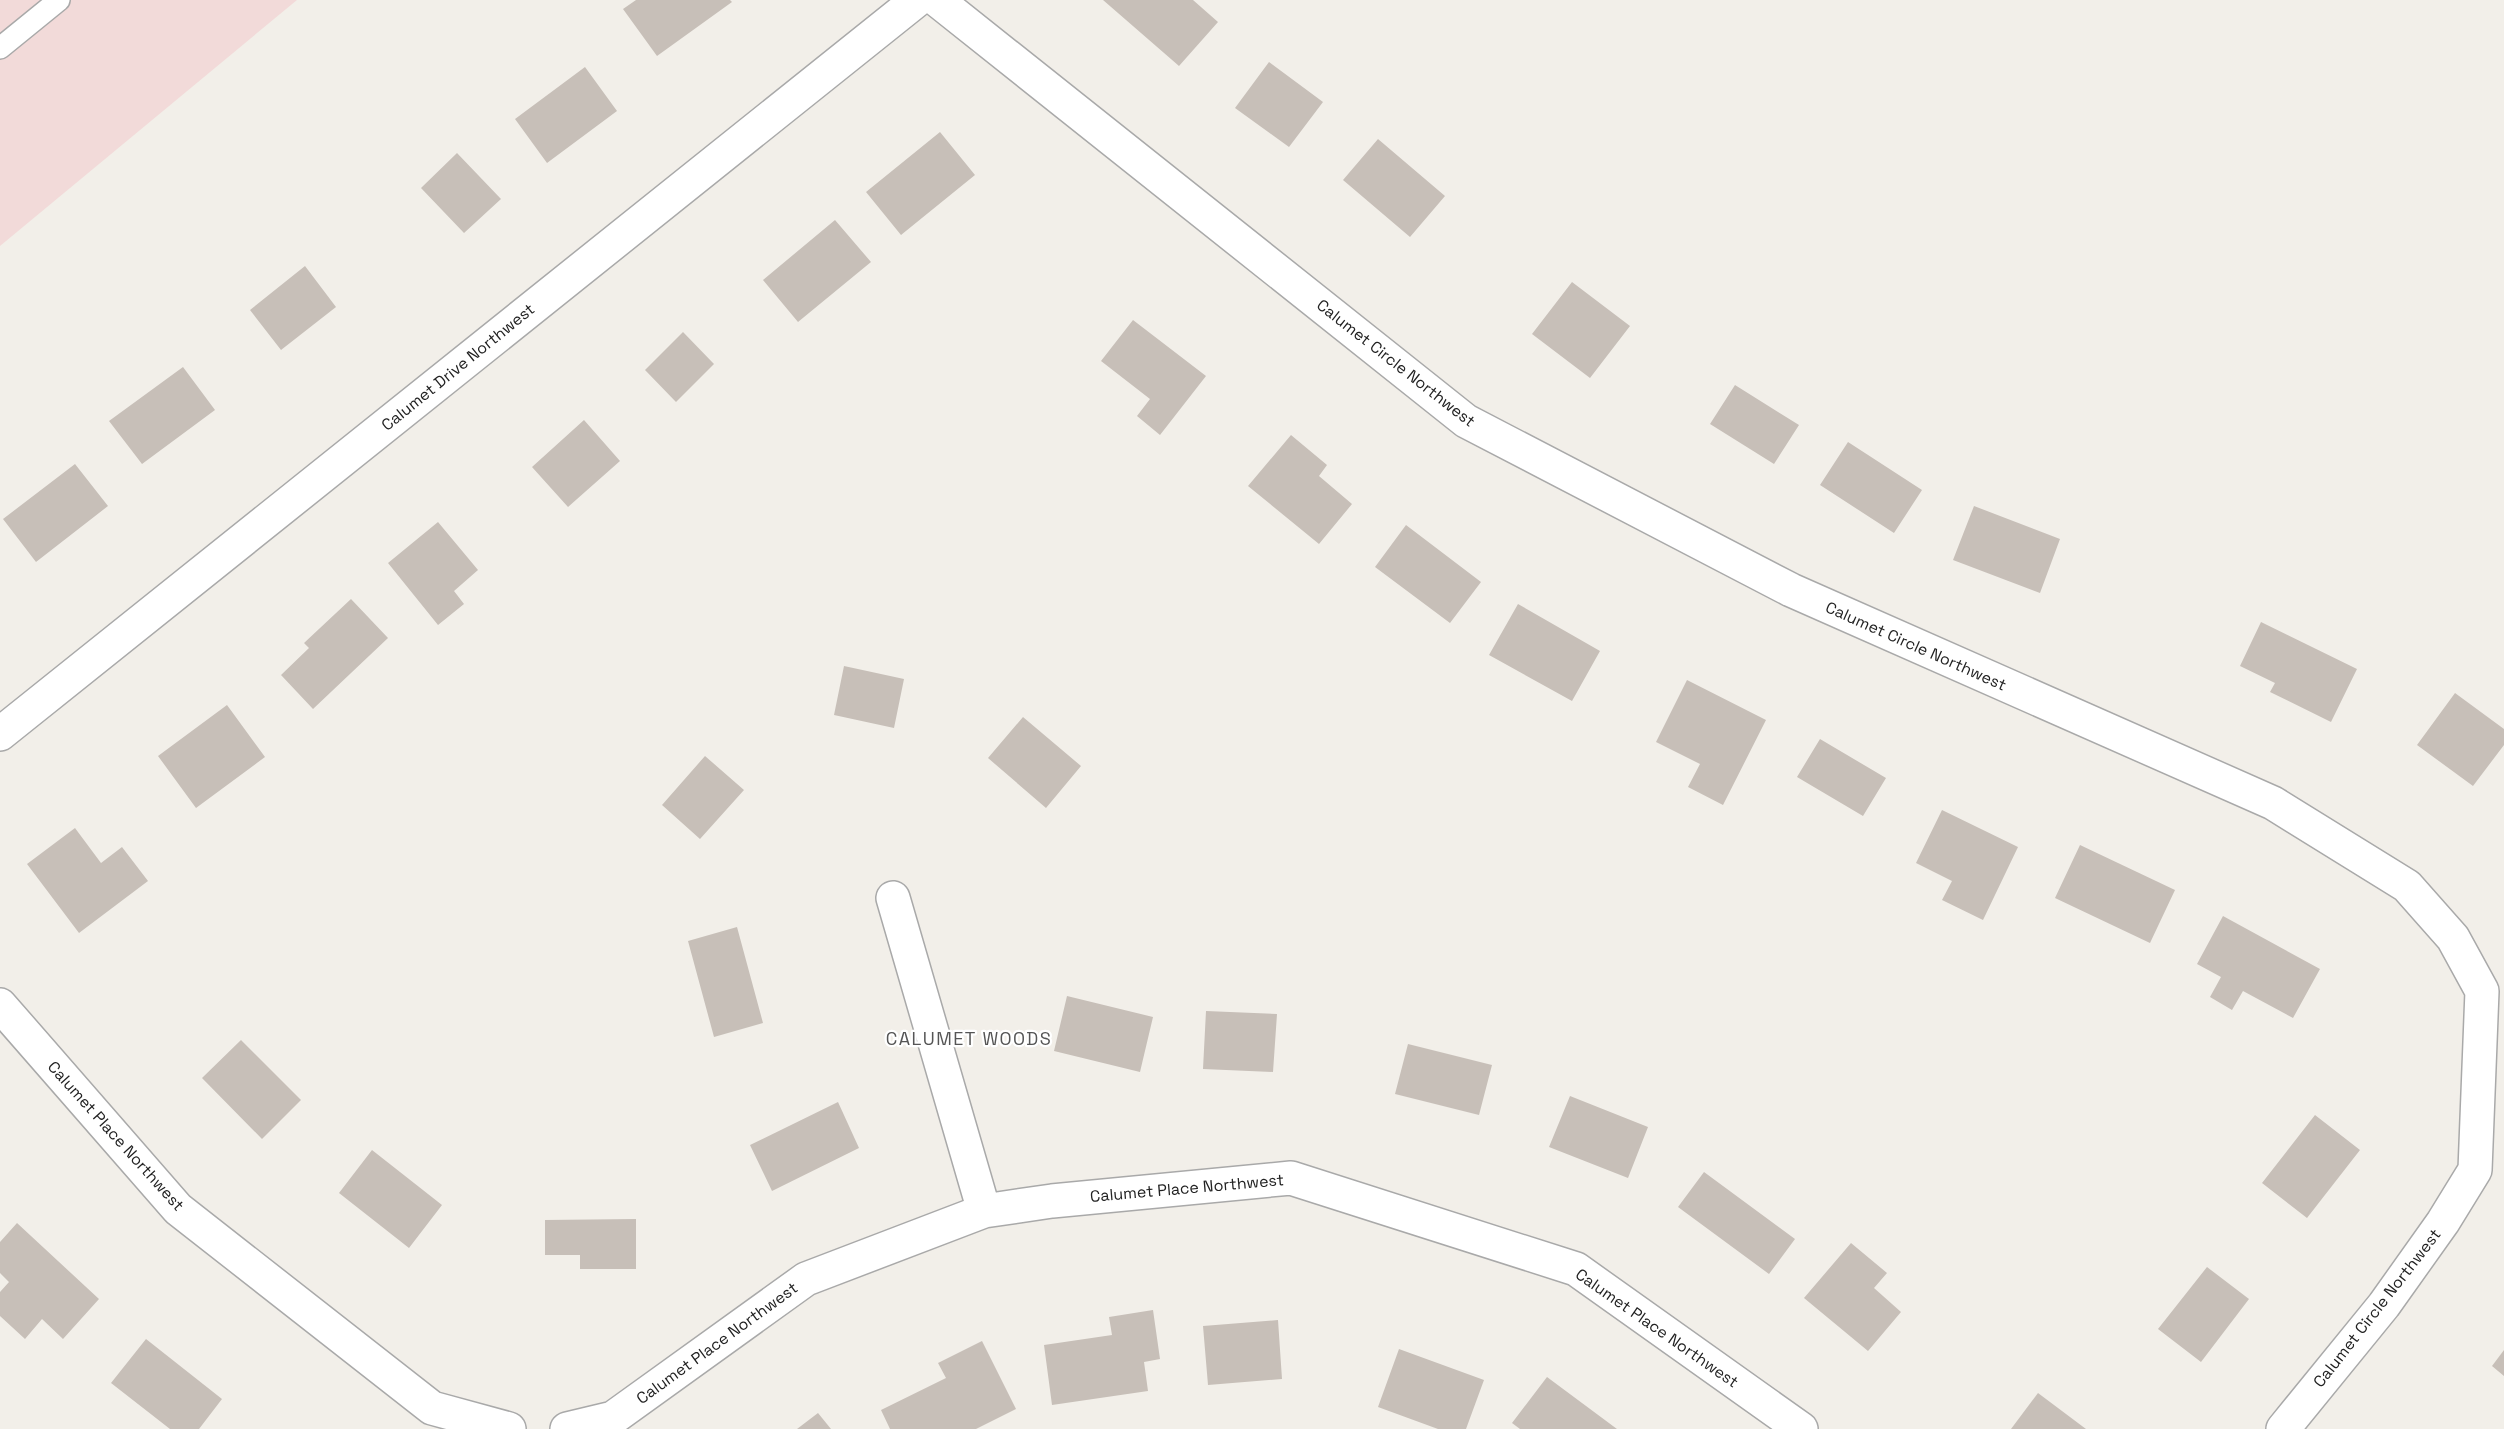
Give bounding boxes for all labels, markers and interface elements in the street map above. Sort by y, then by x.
street label: Calumet Circle Northwest [1312,294,1480,432]
street label: Calumet Drive Northwest [377,299,539,435]
street label: Calumet Circle Northwest [1822,597,2010,695]
district label: CALUMET WOODS [886,1027,1052,1050]
street label: Calumet Place Northwest [43,1057,189,1215]
street label: Calumet Place Northwest [1089,1169,1285,1207]
street label: Calumet Circle Northwest [2308,1224,2446,1392]
street label: Calumet Place Northwest [1571,1264,1743,1392]
street label: Calumet Place Northwest [632,1277,802,1409]

